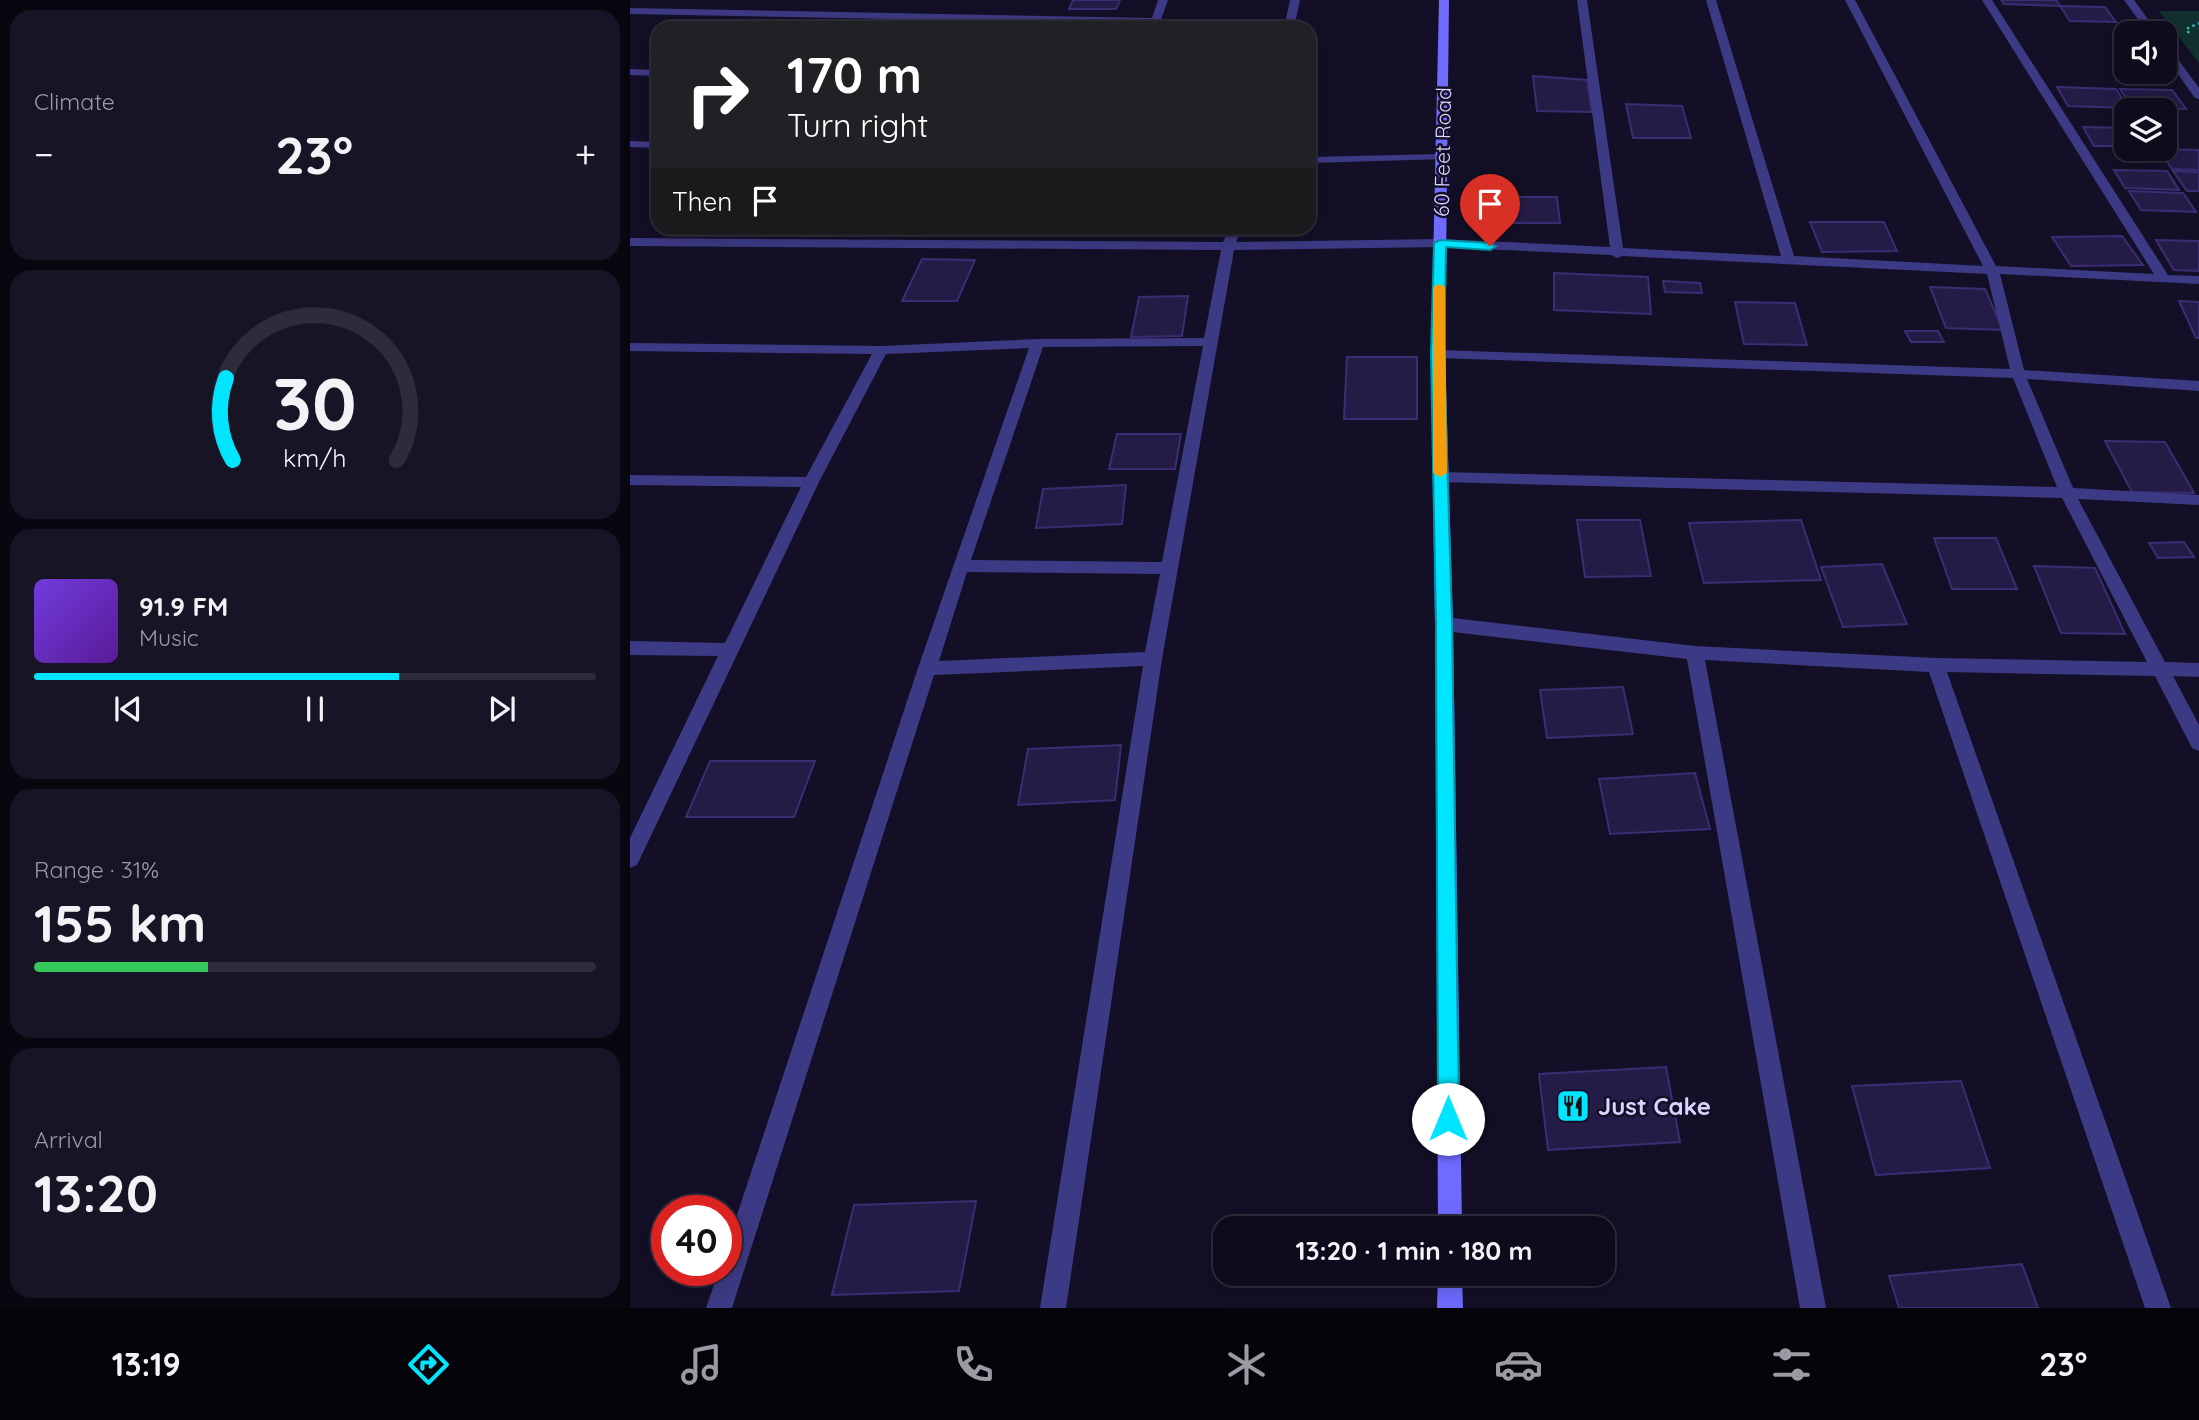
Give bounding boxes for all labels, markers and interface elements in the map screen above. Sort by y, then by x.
map controls [2114,21,2177,161]
button: sound [2114,21,2177,84]
text: 170 m [787,44,922,105]
icon: right [672,49,763,140]
text: Climate [34,87,115,116]
street label: 60 Feet Road [1428,87,1456,217]
button: layers [2114,98,2177,161]
text: Turn right [787,105,928,145]
text: 23° [275,122,353,187]
text: − [34,130,54,178]
text: + [575,130,596,178]
pin [1460,174,1520,246]
icon: arrive [746,182,784,220]
text: Then [672,185,732,218]
icon: arrive [1471,185,1509,223]
text: 30 [273,358,357,449]
text: km/h [283,442,347,473]
text: 91.9 FM [139,590,228,623]
text: Music [139,623,199,652]
icon: previous [109,690,147,728]
icon: pause [296,690,334,728]
icon: next [483,690,521,728]
text: Range · 31% [34,855,159,884]
text: 155 km [34,890,206,955]
position arrow [1411,1082,1485,1156]
restaurant icon: Just Cake [1554,1087,1592,1125]
place label: Just Cake [1598,1091,1711,1121]
text: Arrival [34,1125,103,1154]
text: 13:20 [34,1160,158,1225]
speed limit sign: 40 [651,1195,742,1286]
text: 13:20 · 1 min · 180 m [1295,1234,1533,1267]
icon: directions [404,1340,453,1389]
icon: music [677,1340,726,1389]
icon: phone [949,1340,998,1389]
icon: climate [1222,1340,1271,1389]
icon: car [1494,1340,1543,1389]
icon: filters [1767,1340,1816,1389]
text: 13:19 [112,1344,181,1384]
text: 23° [2039,1344,2087,1384]

